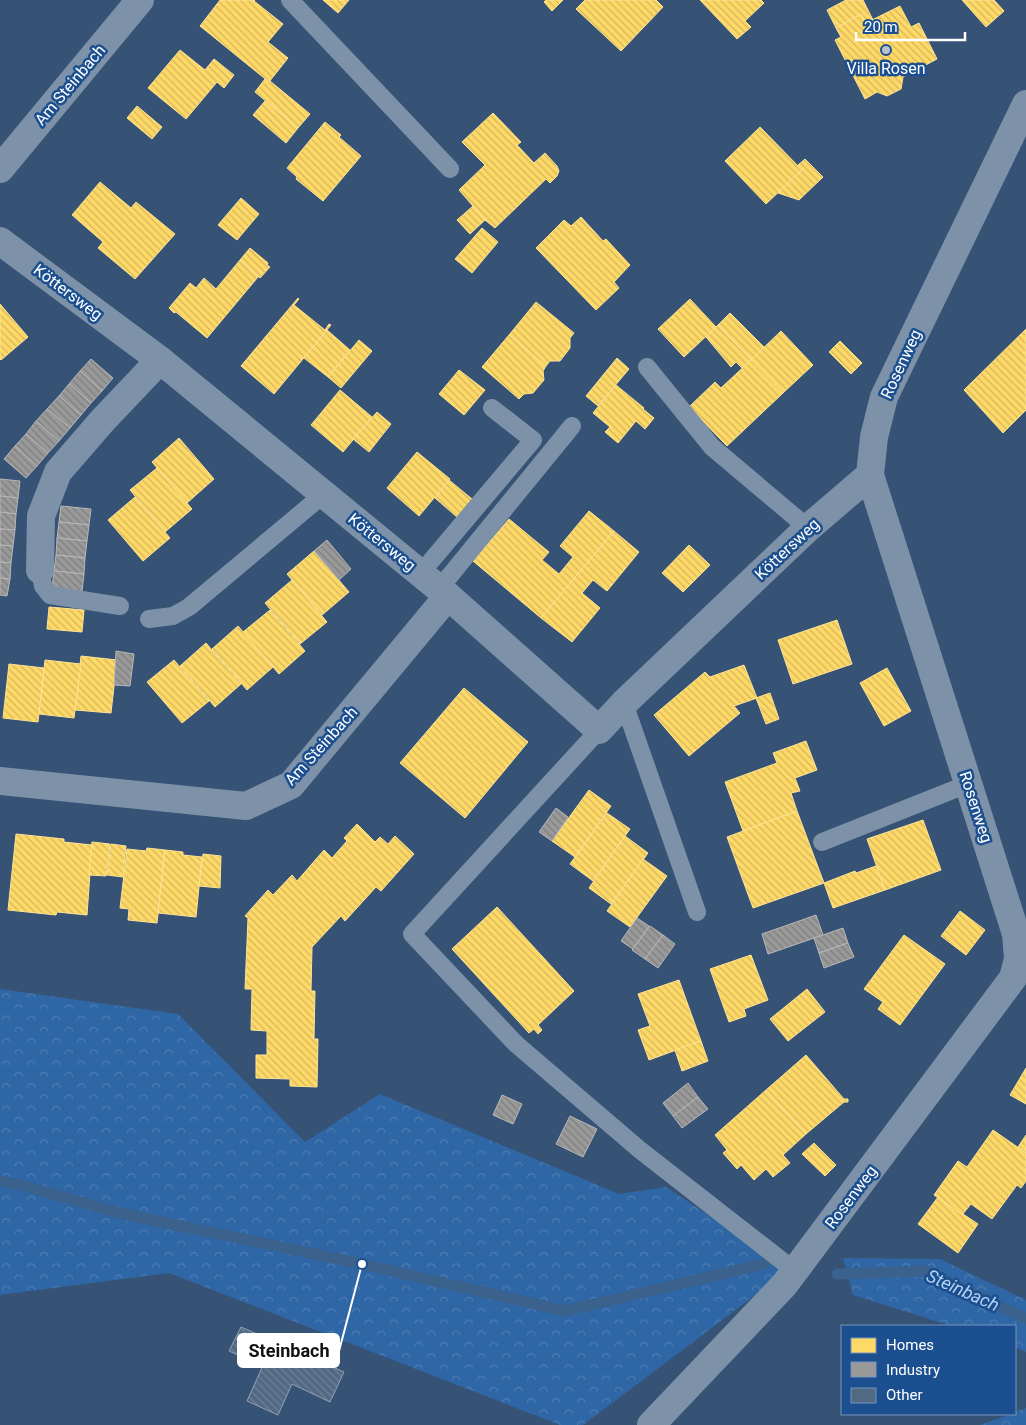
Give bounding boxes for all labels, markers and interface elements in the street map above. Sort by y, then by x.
scale bar [856,10,965,42]
text: 20 m [864,18,898,36]
street label: Am Steinbach [31,41,109,129]
marker: Villa Rosen [880,44,892,56]
place label: Villa Rosen [846,59,926,78]
street label: Köttersweg [30,260,106,324]
street label: Rosenweg [877,326,925,402]
street label: Köttersweg [345,509,419,575]
street label: Köttersweg [751,514,823,584]
street label: Am Steinbach [281,703,361,789]
street label: Rosenweg [956,769,996,845]
street label: Rosenweg [821,1162,881,1232]
water label: Steinbach [923,1265,1003,1315]
legend [841,1325,1016,1415]
callout: Steinbach [238,1334,339,1367]
text: Homes [886,1336,934,1354]
text: Steinbach [249,1340,329,1361]
text: Industry [886,1361,940,1379]
text: Other [886,1386,923,1404]

